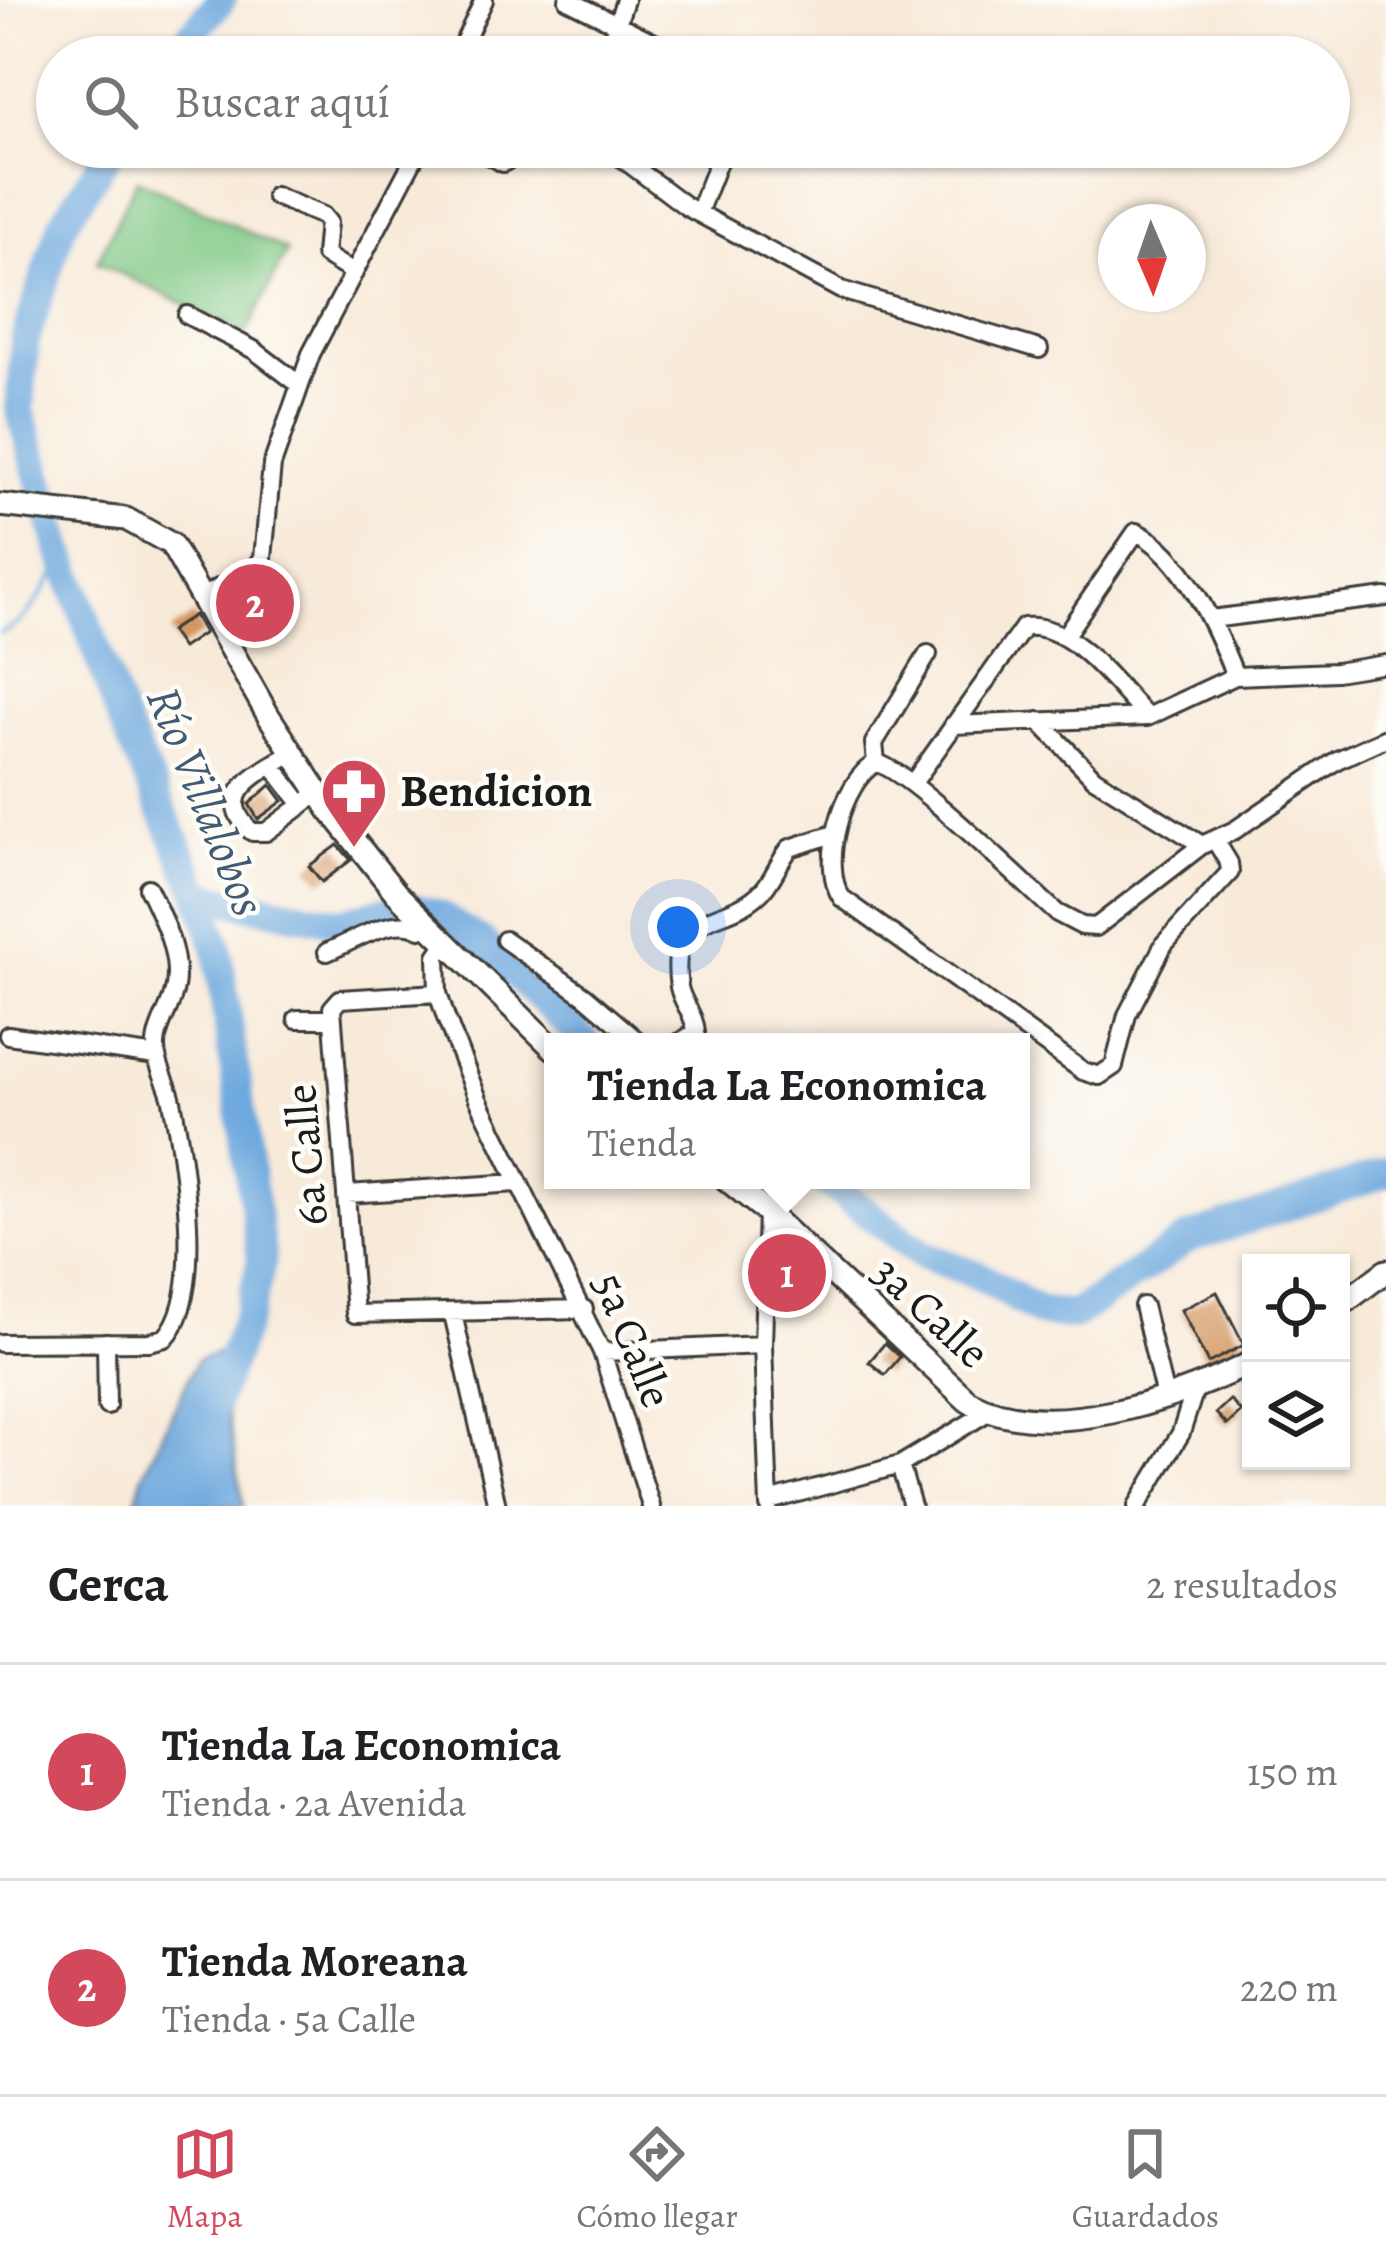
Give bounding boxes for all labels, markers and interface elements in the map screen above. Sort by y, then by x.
search box [36,36,1350,168]
icon: search [78,69,144,135]
text: Buscar aquí [174,71,390,133]
north arrow [1098,204,1206,312]
pin: 2 [216,558,294,648]
water label: Río Villalobos [130,677,282,925]
pharmacy icon: Bendicion [319,756,389,850]
place label: Bendicion [400,760,592,822]
your location [648,897,708,957]
popup [544,1033,1030,1189]
text: Tienda La Economica [587,1054,987,1116]
street label: 6a Calle [269,1082,343,1228]
text: Tienda [587,1116,696,1169]
pin: 1 [748,1228,826,1318]
street label: 3a Calle [859,1242,1003,1382]
map controls [1242,1254,1350,1470]
button: locate [1242,1254,1350,1362]
street label: 5a Calle [578,1263,688,1417]
button: layers [1242,1362,1350,1470]
text: Cerca [48,1549,169,1619]
text: 2 resultados [1146,1558,1338,1611]
text: Tienda La Economica [162,1714,561,1776]
text: 1 [80,1745,94,1798]
text: 150 m [1247,1745,1338,1798]
text: Tienda · 2a Avenida [162,1776,466,1829]
text: Tienda Moreana [162,1930,468,1992]
text: 2 [78,1961,96,2014]
text: 220 m [1240,1961,1338,2014]
text: Tienda · 5a Calle [162,1992,416,2045]
tab: Mapa [167,2121,243,2238]
tab: Cómo llegar [576,2121,738,2238]
tab: Guardados [1072,2121,1219,2238]

